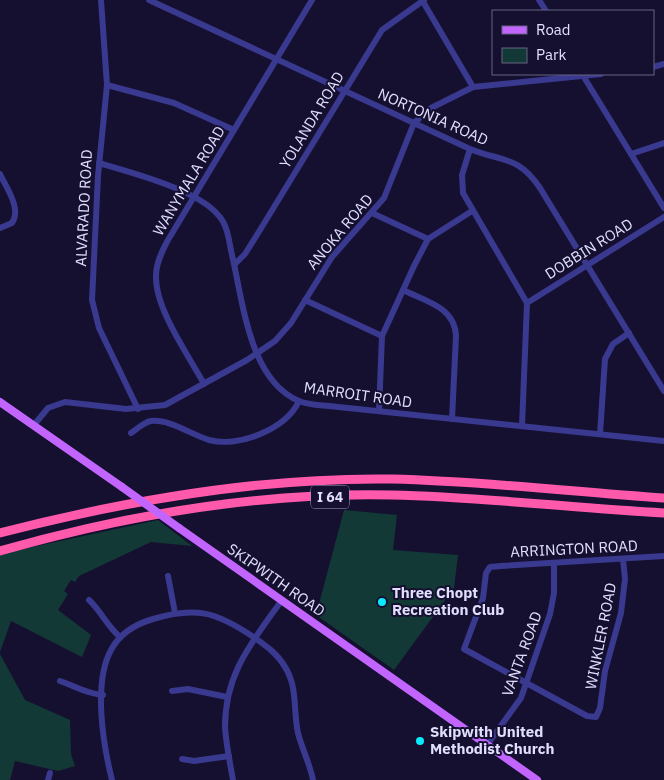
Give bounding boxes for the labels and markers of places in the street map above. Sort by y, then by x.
place label: Three Chopt Recreation Club [392,583,504,619]
marker: Three Chopt Recreation Club [376,596,388,608]
place label: Skipwith United Methodist Church [430,722,554,758]
marker: Skipwith United Methodist Church [414,735,426,747]

